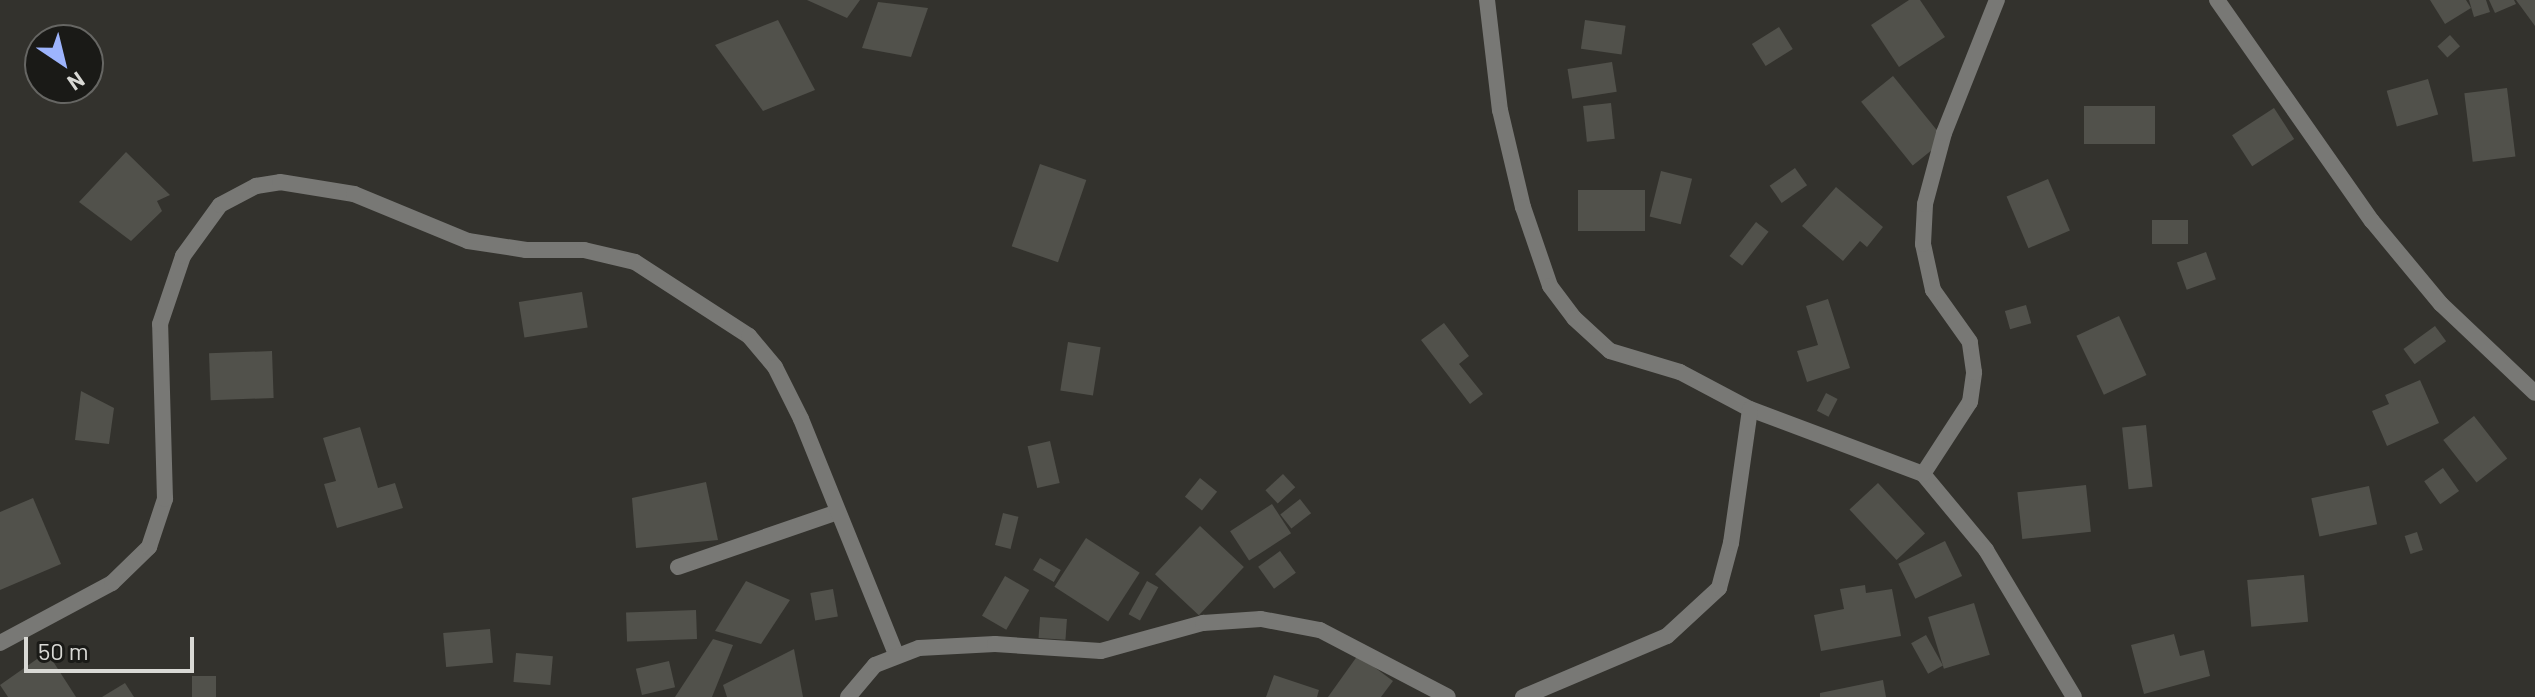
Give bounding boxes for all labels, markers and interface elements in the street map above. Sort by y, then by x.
north arrow [24,24,104,104]
text: N [63,67,90,97]
scale bar [28,621,198,671]
text: 50 m [38,636,89,665]

